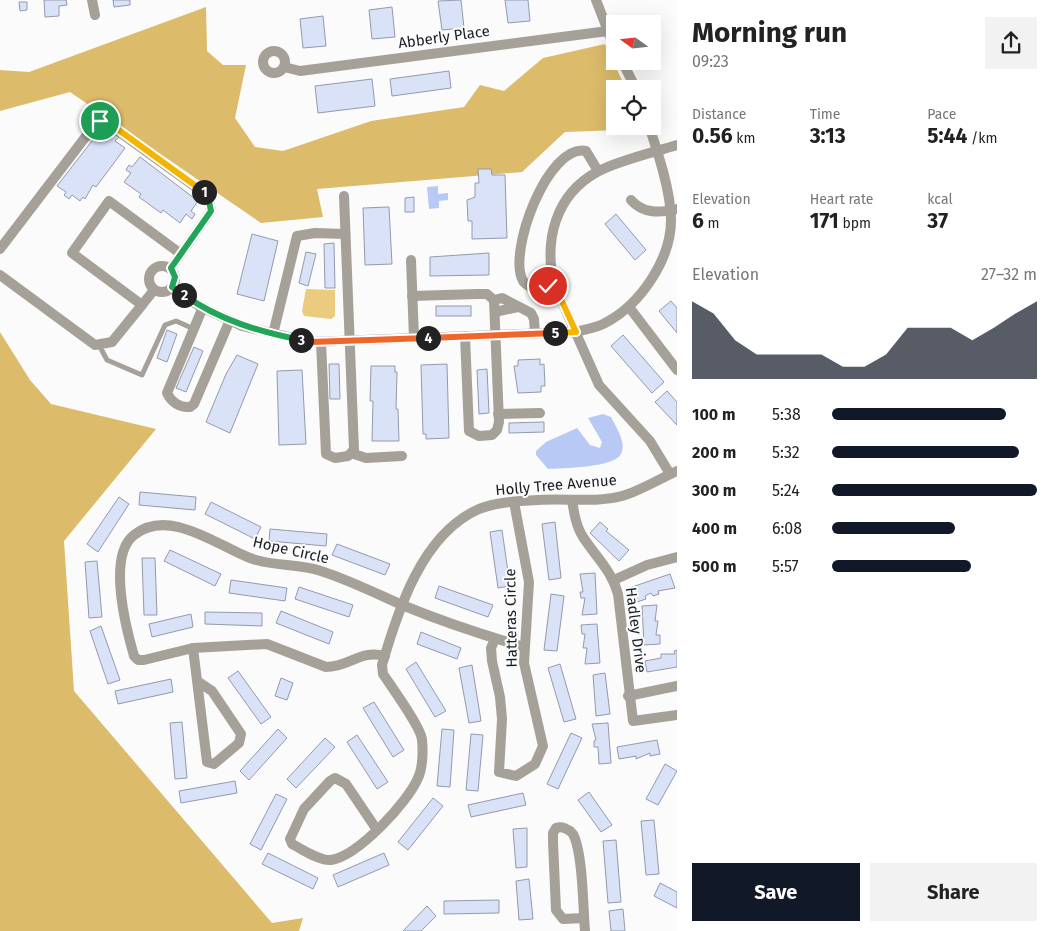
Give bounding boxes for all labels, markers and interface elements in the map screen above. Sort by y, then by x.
north arrow [606,15,661,70]
map controls [606,15,661,135]
text: Morning run [692,16,847,49]
button: share [985,17,1037,69]
street label: Abberly Place [397,22,491,52]
text: 09:23 [692,52,729,71]
button: locate [606,80,661,135]
pin [79,100,121,142]
text: Distance [692,106,746,123]
text: Time [810,106,840,123]
text: Pace [927,106,956,123]
icon: arrive [86,107,114,135]
text: 0.56 [692,123,733,149]
text: 3:13 [810,123,846,149]
text: 5:44 [927,123,967,149]
text: km [733,130,756,147]
text: /km [967,130,997,147]
pin: 1 [192,180,216,204]
text: 1 [201,184,208,201]
text: Elevation [692,191,751,208]
text: Heart rate [810,191,873,208]
text: kcal [927,191,953,208]
text: 6 [692,208,704,234]
text: 171 [810,208,839,234]
text: 37 [927,208,948,234]
text: m [704,215,720,232]
text: bpm [839,215,871,232]
pin [527,265,569,307]
text: Elevation [692,265,759,284]
text: 27–32 m [981,265,1037,284]
icon: check [534,272,562,300]
pin: 2 [172,282,196,308]
text: 2 [181,287,188,304]
pin: 5 [542,320,568,346]
text: 5 [552,325,559,342]
pin: 4 [416,326,440,350]
pin: 3 [288,328,314,352]
text: 4 [425,330,432,347]
text: 3 [298,332,305,349]
text: 100 m [692,405,735,424]
text: 5:38 [772,405,801,424]
text: 200 m [692,443,736,462]
text: 5:32 [772,443,800,462]
street label: Holly Tree Avenue [495,471,617,499]
text: 300 m [692,481,736,500]
text: 5:24 [772,481,800,500]
text: 400 m [692,519,737,538]
text: 6:08 [772,519,802,538]
street label: Hope Circle [251,532,331,568]
text: 500 m [692,557,737,576]
text: 5:57 [772,557,799,576]
street label: Hatteras Circle [501,568,521,668]
street label: Hadley Drive [622,586,650,674]
button: Save [692,863,860,921]
button: Share [870,863,1037,921]

